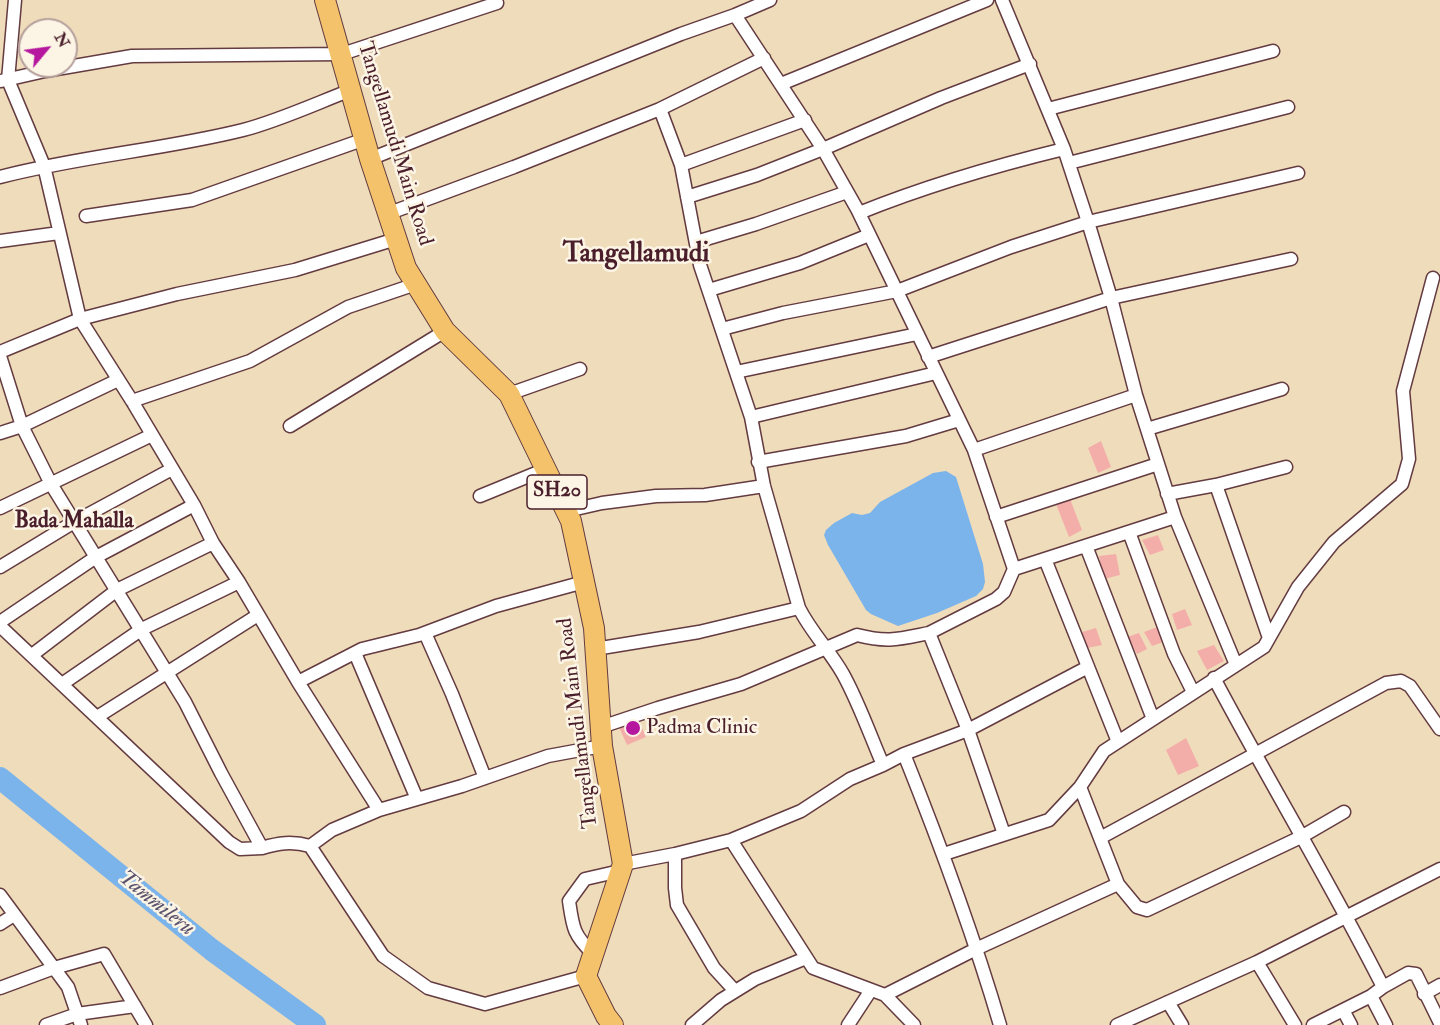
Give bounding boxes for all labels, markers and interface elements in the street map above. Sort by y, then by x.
north arrow [18,18,78,78]
text: N [50,29,74,51]
street label: Tangellamudi Main Road [351,39,437,249]
district label: Tangellamudi [563,239,709,271]
road number: SH20 [527,475,587,509]
district label: Bada Mahalla [14,509,134,535]
street label: Tangellamudi Main Road [554,616,604,830]
place label: Padma Clinic [646,715,757,741]
marker: Padma Clinic [624,719,642,737]
water label: Tammileru [113,865,199,943]

